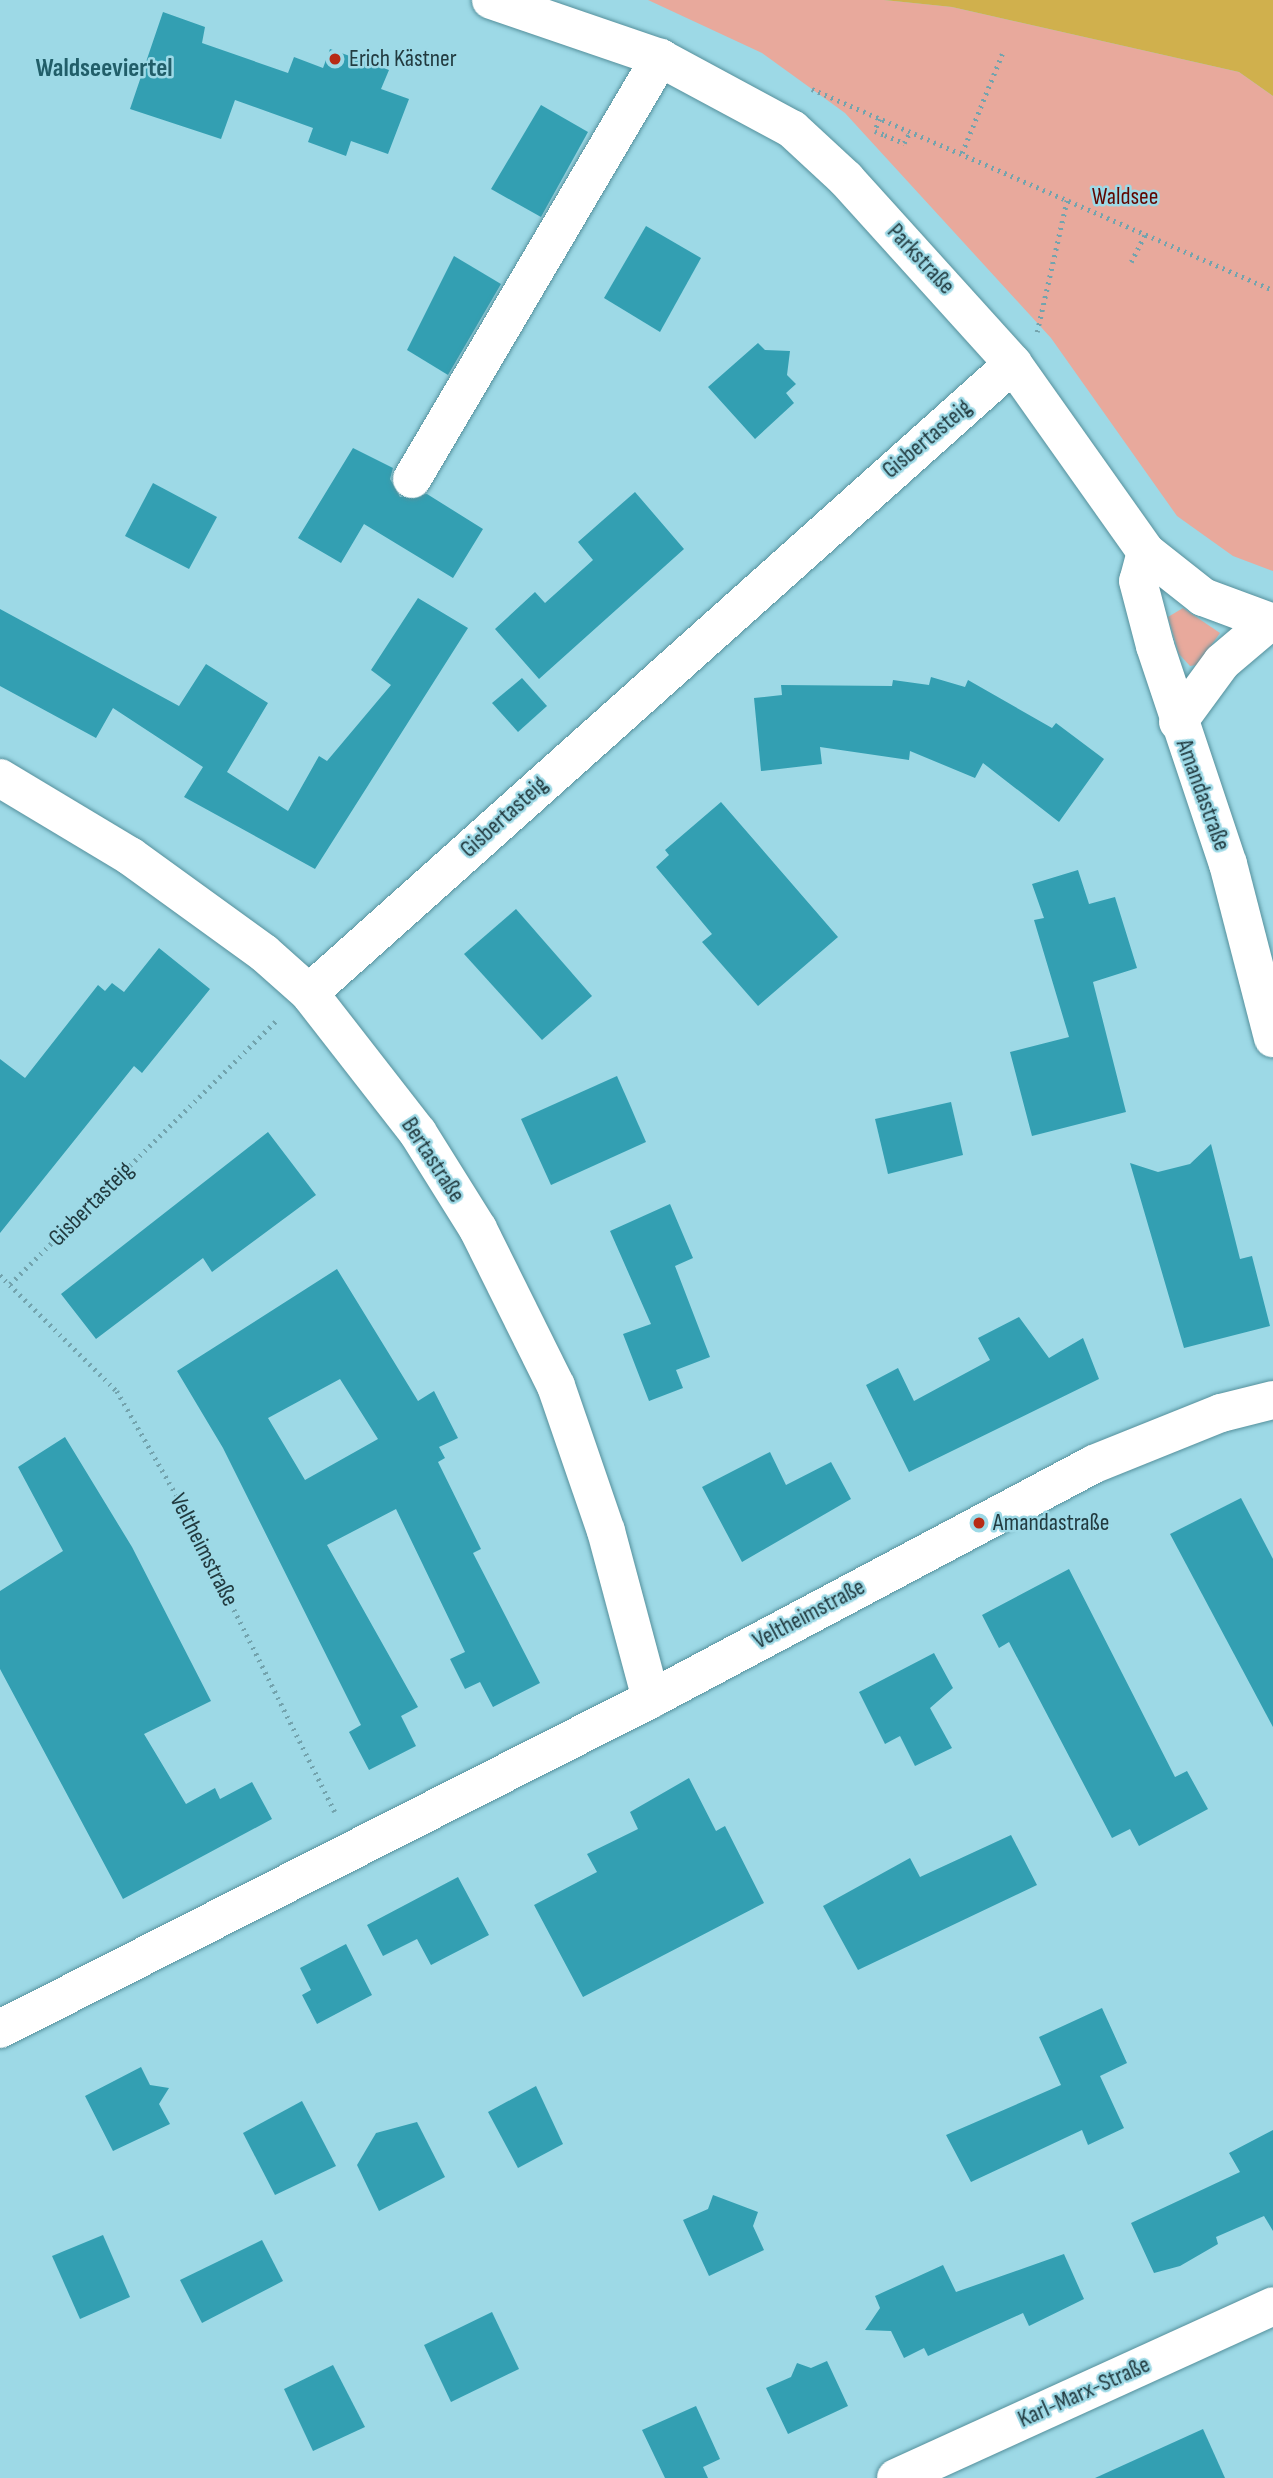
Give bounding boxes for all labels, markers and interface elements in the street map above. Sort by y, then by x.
place label: Erich Kästner [349,45,457,73]
marker: Erich Kästner [327,51,343,67]
district label: Waldseeviertel [35,53,173,85]
park label: Waldsee [1092,183,1158,211]
street label: Parkstraße [881,218,961,300]
street label: Gisbertasteig [876,393,978,485]
street label: Amandastraße [1170,735,1236,855]
street label: Gisbertasteig [454,770,554,864]
street label: Bertastraße [395,1112,471,1208]
street label: Gisbertasteig [43,1156,139,1252]
street label: Veltheimstraße [163,1489,245,1611]
place label: Amandastraße [993,1509,1109,1537]
marker: Amandastraße [971,1515,987,1531]
street label: Veltheimstraße [748,1572,870,1656]
street label: Karl-Marx-Straße [1014,2350,1154,2434]

